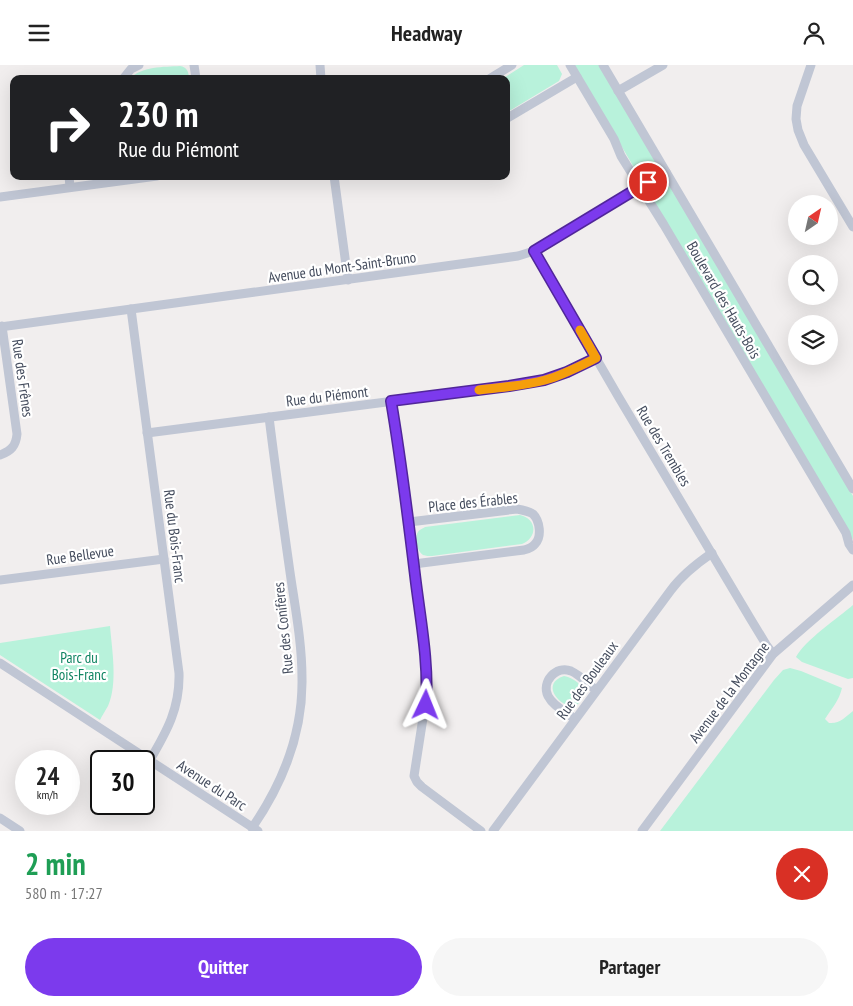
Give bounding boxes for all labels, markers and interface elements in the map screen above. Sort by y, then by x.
icon: menu [25,19,53,47]
text: Headway [391,19,462,47]
icon: person [800,19,828,47]
text: 230 m [118,91,199,137]
icon: right [35,95,100,160]
text: Rue du Piémont [118,135,239,163]
pin [627,161,669,203]
icon: arrive [634,168,662,196]
north arrow [788,195,838,245]
map controls [788,195,838,365]
street label: Boulevard des Hauts-Bois [683,238,765,362]
street label: Avenue du Mont-Saint-Bruno [267,247,417,287]
button: search [788,255,838,305]
button: layers [788,315,838,365]
street label: Rue des Frênes [8,338,38,418]
street label: Rue du Piémont [285,382,369,410]
street label: Rue des Trembles [633,402,695,490]
street label: Rue du Bois-Franc [160,488,190,584]
street label: Place des Érables [428,488,518,516]
street label: Rue Bellevue [45,541,115,569]
street label: Rue des Conifères [269,581,297,675]
street label: Rue des Bouleaux [552,637,622,723]
street label: Avenue de la Montagne [685,638,773,746]
park label: Parc du Bois-Franc [52,648,107,684]
position arrow [399,678,451,730]
speed limit sign: 30 [90,750,155,815]
street label: Avenue du Parc [174,755,251,815]
text: 24 [36,760,59,792]
text: km/h [37,787,58,802]
text: 2 min [25,844,86,883]
button: close [776,848,828,900]
text: 580 m · 17:27 [25,883,103,903]
button: Quitter [25,938,422,996]
button: Partager [432,938,828,996]

